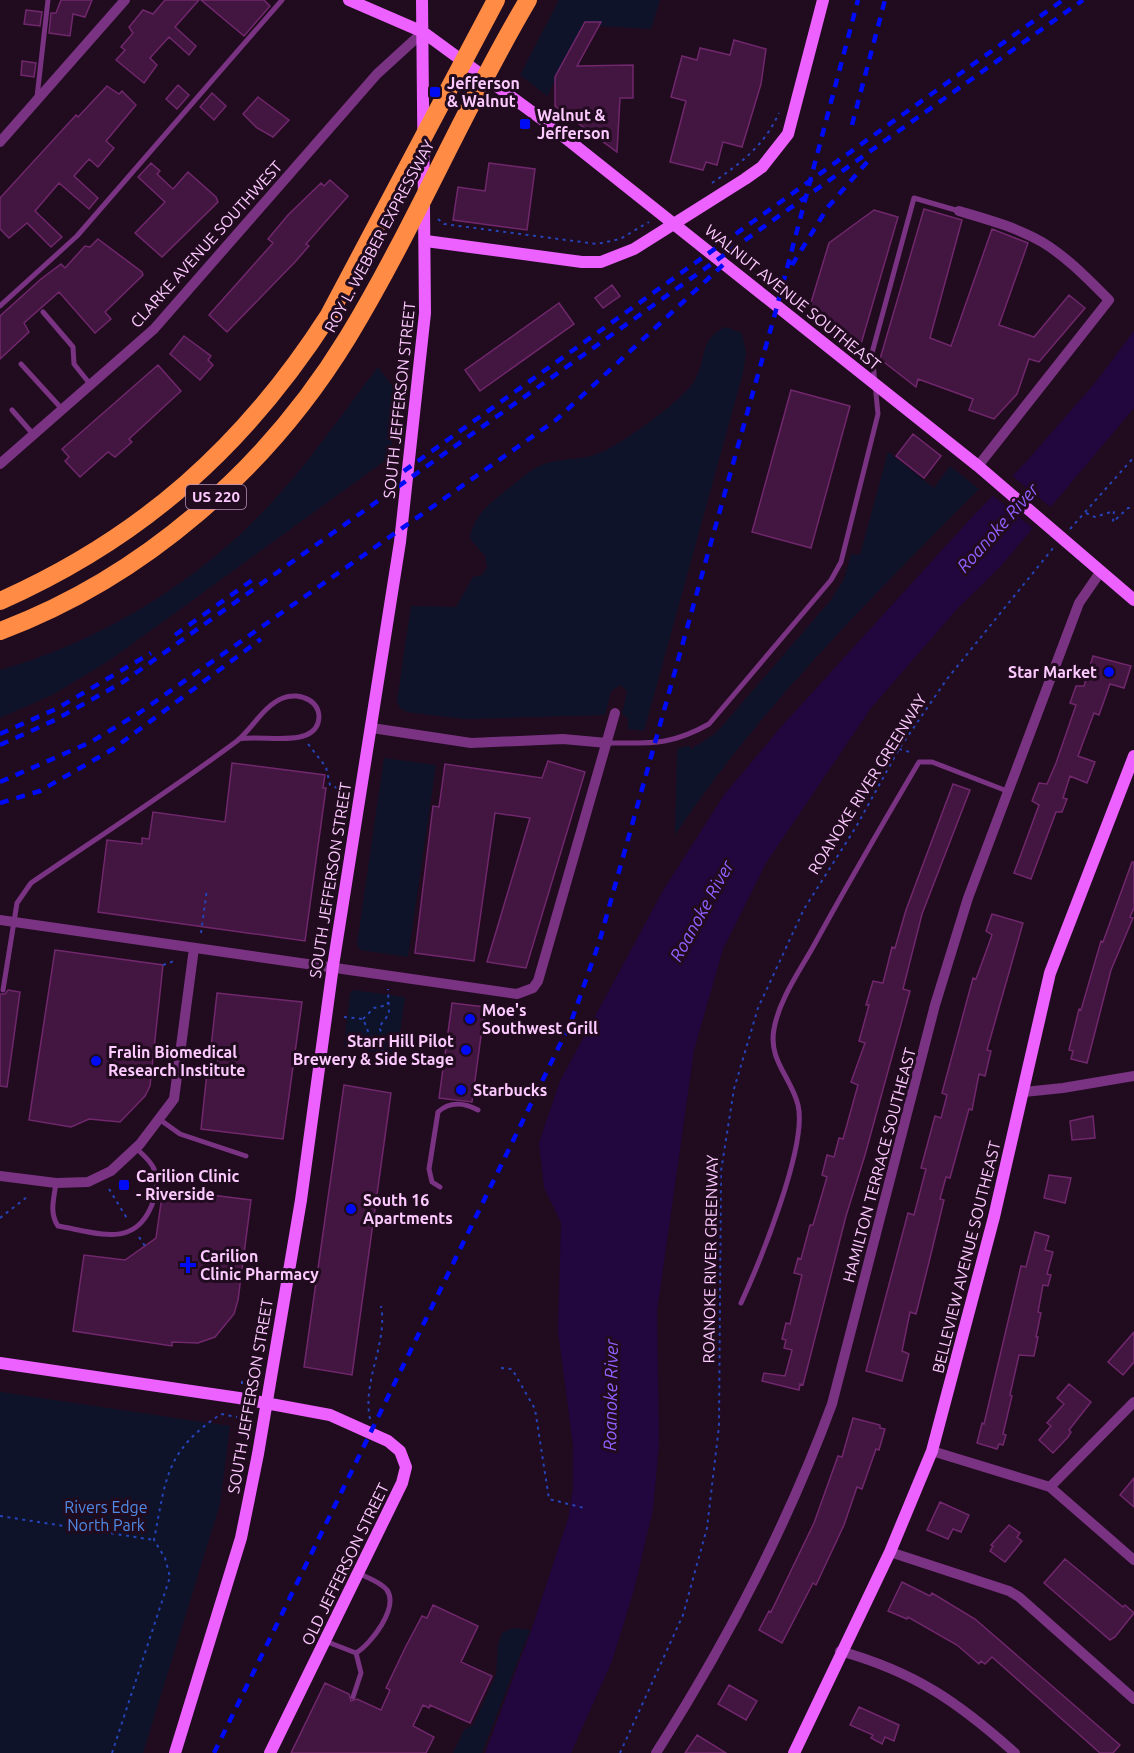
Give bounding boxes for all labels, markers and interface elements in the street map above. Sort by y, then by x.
place label: Jefferson & Walnut [447,74,520,110]
marker: Jefferson & Walnut [428,85,442,99]
place label: Walnut & Jefferson [537,106,610,142]
marker: Walnut & Jefferson [518,117,532,131]
street label: ROY L. WEBBER EXPRESSWAY [321,136,438,335]
street label: CLARKE AVENUE SOUTHWEST [126,157,286,331]
street label: WALNUT AVENUE SOUTHEAST [702,221,884,373]
street label: SOUTH JEFFERSON STREET [380,300,418,499]
water label: Roanoke River [952,478,1043,576]
road number: US 220 [186,485,246,509]
place label: Star Market [1008,663,1097,681]
marker: Star Market [1102,665,1116,679]
street label: ROANOKE RIVER GREENWAY [804,690,930,877]
street label: SOUTH JEFFERSON STREET [306,781,354,979]
water label: Roanoke River [665,856,738,964]
place label: Moe's Southwest Grill [482,1001,598,1037]
marker: Moe's Southwest Grill [463,1012,477,1026]
place label: Starr Hill Pilot Brewery & Side Stage [293,1032,454,1068]
place label: Fralin Biomedical Research Institute [108,1043,246,1079]
marker: Starr Hill Pilot Brewery & Side Stage [459,1043,473,1057]
street label: HAMILTON TERRACE SOUTHEAST [839,1046,919,1284]
marker: Fralin Biomedical Research Institute [89,1054,103,1068]
place label: Starbucks [473,1081,547,1099]
marker: Starbucks [454,1083,468,1097]
street label: BELLEVIEW AVENUE SOUTHEAST [928,1139,1004,1375]
street label: ROANOKE RIVER GREENWAY [699,1154,721,1364]
place label: Carilion Clinic - Riverside [136,1167,239,1203]
marker: Carilion Clinic - Riverside [117,1178,131,1192]
place label: South 16 Apartments [363,1191,453,1227]
marker: South 16 Apartments [344,1202,358,1216]
place label: Carilion Clinic Pharmacy [200,1247,319,1283]
marker: Carilion Clinic Pharmacy [181,1258,195,1272]
street label: SOUTH JEFFERSON STREET [224,1297,276,1495]
water label: Roanoke River [599,1338,621,1451]
street label: OLD JEFFERSON STREET [298,1480,392,1648]
park label: Rivers Edge North Park [64,1498,148,1534]

